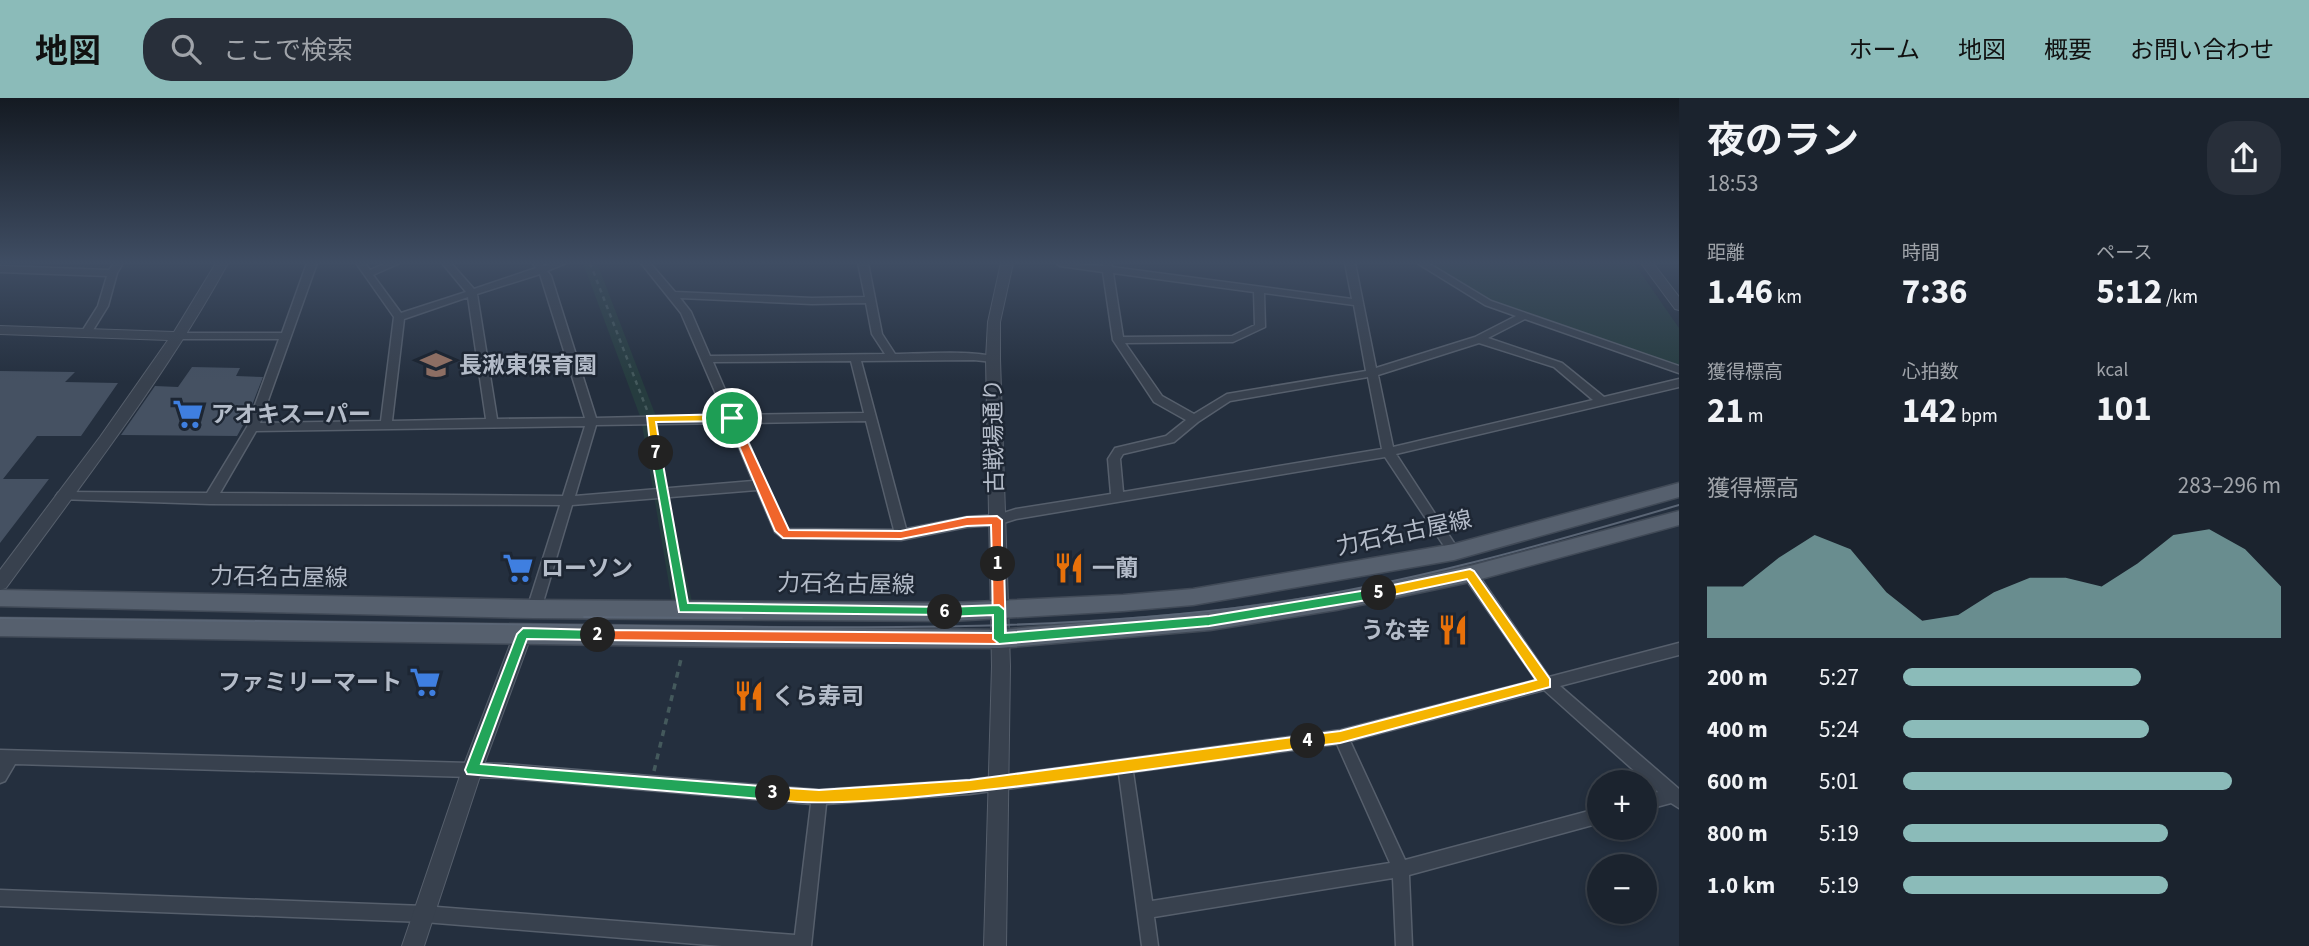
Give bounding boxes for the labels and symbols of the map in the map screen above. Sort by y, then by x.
school or university icon: 長湫東保育園 [419,348,453,382]
place label: 長湫東保育園 [459,349,597,382]
street label: 古戦場通り [976,378,1012,494]
pin [702,388,762,448]
supermarket icon: アオキスーパー [171,397,205,431]
place label: アオキスーパー [211,398,371,431]
pin: 7 [638,436,674,470]
street label: 力石名古屋線 [1333,503,1475,563]
pin: 1 [981,546,1016,582]
supermarket icon: ローソン [501,551,535,585]
restaurant icon: 一蘭 [1052,551,1086,585]
place label: ローソン [541,552,633,585]
place label: 一蘭 [1092,552,1138,585]
street label: 力石名古屋線 [210,559,348,595]
street label: 力石名古屋線 [777,566,915,602]
pin: 5 [1362,575,1396,610]
pin: 6 [928,594,962,630]
restaurant icon: うな幸 [1436,613,1470,647]
place label: うな幸 [1361,614,1430,647]
pin: 2 [580,618,616,652]
supermarket icon: ファミリーマート [408,665,442,699]
place label: ファミリーマート [218,666,402,699]
restaurant icon: くら寿司 [732,679,766,713]
place label: くら寿司 [772,680,864,713]
pin: 4 [1290,724,1326,758]
pin: 3 [756,776,790,810]

